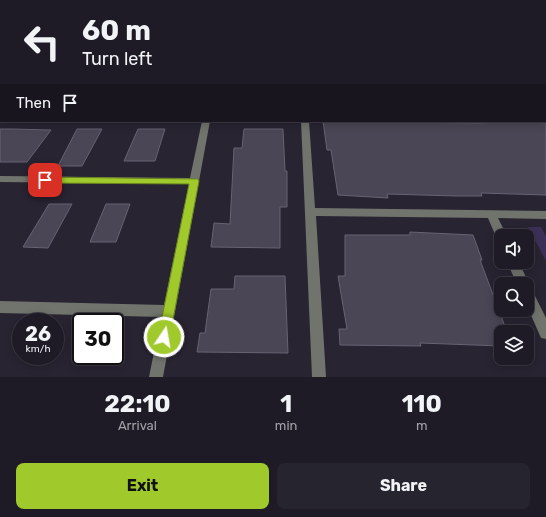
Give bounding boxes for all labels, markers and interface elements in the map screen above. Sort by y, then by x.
text: 60 m [82,14,151,47]
icon: left [16,16,68,68]
text: Turn left [82,48,152,70]
icon: arrive [59,92,81,114]
text: Then [16,94,51,112]
pin [28,163,62,197]
icon: arrive [34,169,56,191]
map controls [494,229,534,365]
button: sound [494,229,534,269]
button: search [494,277,534,317]
speed limit sign: 30 [72,313,124,365]
position arrow [143,316,185,358]
text: 26 [25,322,51,346]
button: layers [494,325,534,365]
text: km/h [26,343,50,355]
text: 22:10 [104,390,171,418]
text: 1 [280,390,292,418]
text: 110 [402,390,442,418]
text: Arrival [118,418,157,433]
text: min [275,418,297,433]
text: m [416,418,428,433]
button: Exit [16,463,269,509]
button: Share [277,463,530,509]

